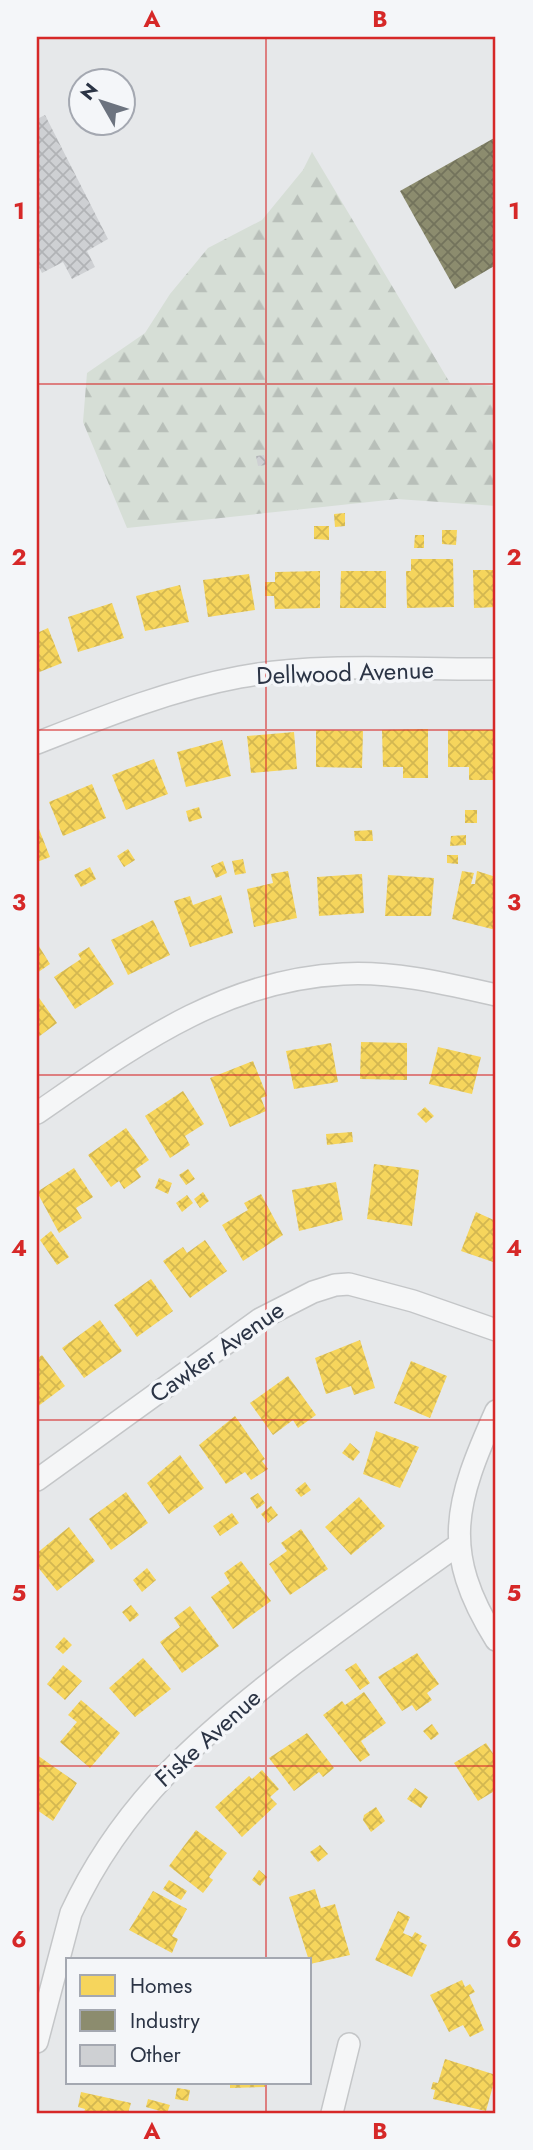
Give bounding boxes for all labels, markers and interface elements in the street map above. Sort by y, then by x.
text: A [143,2,161,36]
text: B [372,2,388,36]
north arrow [66,66,136,136]
text: N [74,77,104,106]
text: 1 [13,194,25,228]
text: 1 [508,194,520,228]
text: 2 [11,540,27,574]
text: 2 [506,540,522,574]
street label: Dellwood Avenue [256,652,434,693]
text: 3 [12,885,26,919]
text: 3 [507,885,521,919]
text: 4 [11,1231,27,1265]
text: 4 [506,1231,522,1265]
street label: Cawker Avenue [142,1292,291,1411]
text: 5 [12,1576,26,1610]
text: 5 [507,1576,521,1610]
street label: Fiske Avenue [147,1680,269,1795]
text: 6 [11,1922,27,1956]
text: 6 [506,1922,522,1956]
legend [66,1958,312,2084]
text: Homes [130,1971,192,2001]
text: Industry [130,2006,201,2036]
text: Other [130,2040,181,2070]
text: A [143,2114,161,2148]
text: B [372,2114,388,2148]

